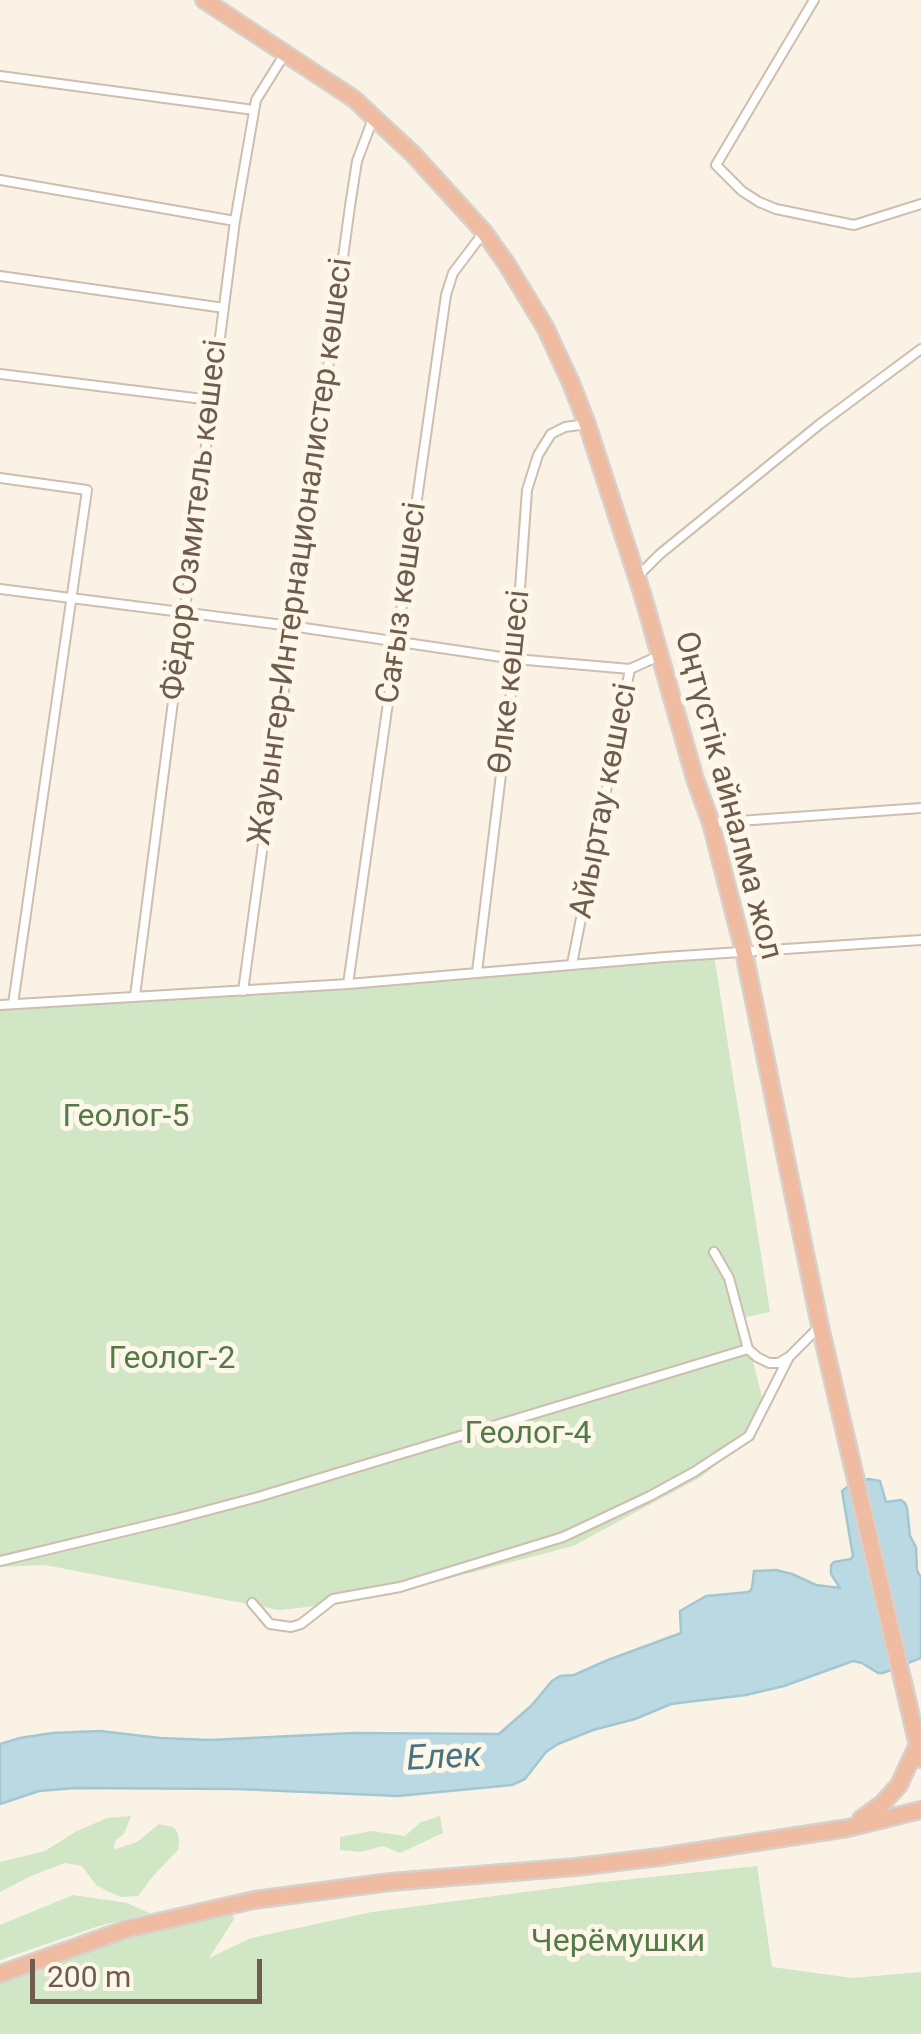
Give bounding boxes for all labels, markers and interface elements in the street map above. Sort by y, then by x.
street label: Жауынгер-Интернационалистер көшесі [242,256,362,848]
street label: Фёдор Озмитель көшесі [155,337,237,703]
street label: Сағыз көшесі [370,500,436,706]
street label: Өлке көшесі [482,588,540,776]
street label: Оңтүстік айналма жол [665,628,789,964]
street label: Айыртау көшесі [563,680,647,922]
park label: Геолог-5 [63,1099,189,1137]
park label: Геолог-2 [109,1341,235,1379]
park label: Геолог-4 [465,1416,591,1454]
water label: Елек [405,1736,483,1782]
park label: Черёмушки [531,1924,705,1962]
scale bar [35,1939,268,2001]
text: 200 m [47,1959,131,1994]

